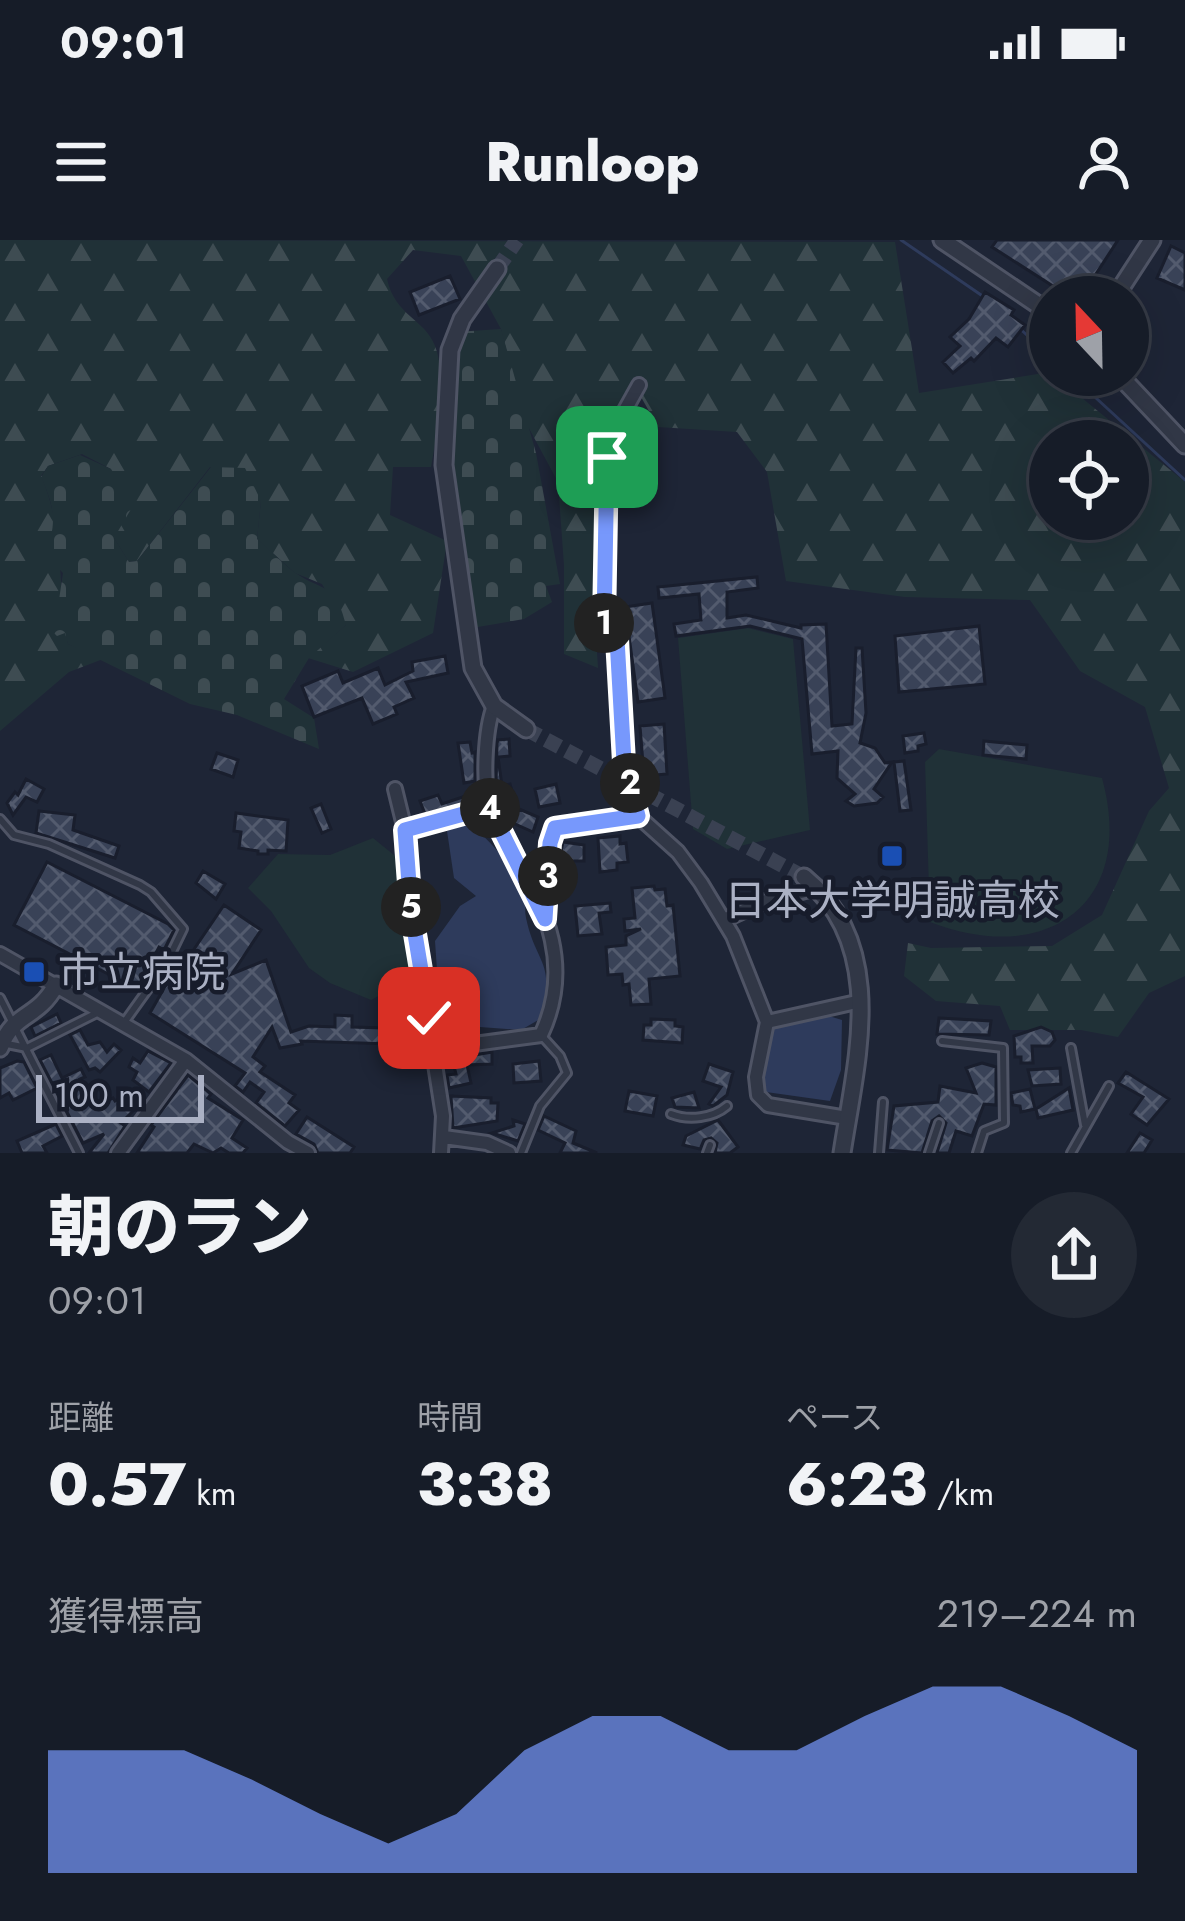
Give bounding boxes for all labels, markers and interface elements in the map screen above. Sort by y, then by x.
text: 09:01 [60,10,187,75]
text: Runloop [485,123,700,201]
icon: menu [48,129,114,195]
icon: person [1071,129,1137,195]
north arrow [1029,276,1149,396]
map controls [1029,276,1149,540]
pin [556,406,658,508]
button: locate [1029,420,1149,540]
icon: arrive [574,424,640,490]
pin: 1 [574,593,634,653]
text: 1 [596,599,612,646]
pin: 2 [600,753,660,813]
text: 2 [619,759,641,806]
pin: 4 [460,778,520,838]
text: 4 [478,784,502,831]
marker: 日本大学明誠高校 [879,843,905,869]
pin: 3 [518,846,578,906]
text: 3 [538,852,558,899]
place label: 日本大学明誠高校 [724,870,1060,931]
pin: 5 [381,877,441,937]
text: 5 [400,883,422,930]
place label: 市立病院 [58,942,226,1003]
marker: 市立病院 [21,959,47,985]
pin [378,967,480,1069]
icon: check [396,985,462,1051]
scale bar [36,1069,204,1122]
text: 100 m [54,1072,144,1119]
text: 朝のラン [48,1179,312,1275]
button: share [1011,1192,1137,1318]
text: 09:01 [48,1272,147,1329]
text: 距離 [48,1394,114,1441]
text: 時間 [417,1394,483,1441]
text: ペース [786,1394,883,1441]
text: 0.57 [48,1441,186,1528]
text: 3:38 [417,1441,553,1528]
text: 6:23 [786,1441,927,1528]
text: km [186,1470,236,1517]
text: /km [927,1470,994,1517]
text: 219–224 m [937,1585,1137,1642]
text: 獲得標高 [48,1588,204,1645]

